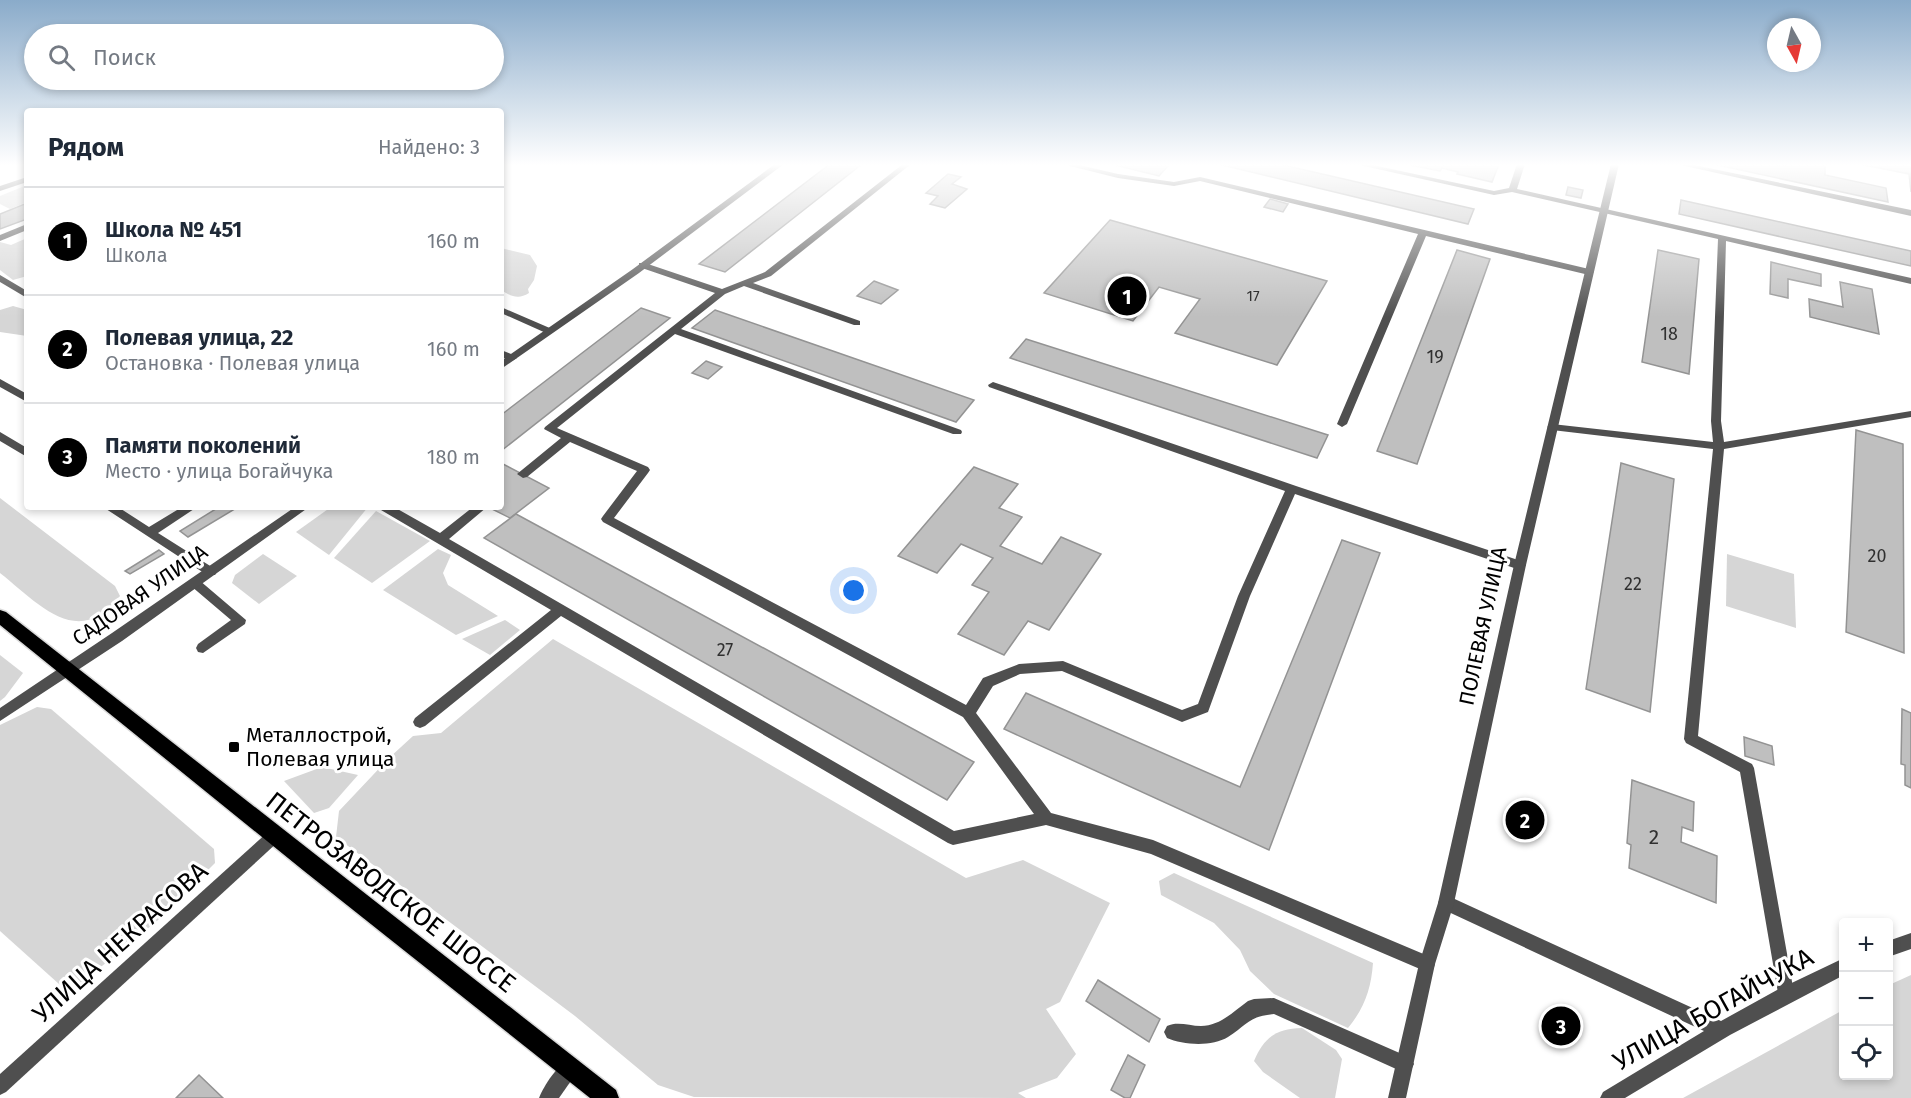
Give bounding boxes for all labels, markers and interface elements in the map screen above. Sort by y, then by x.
north arrow [1767,18,1821,72]
search box [24,24,504,90]
icon: search [45,41,78,74]
text: Поиск [93,44,156,71]
text: Рядом [48,132,124,163]
text: Найдено: 3 [378,135,480,159]
text: Школа № 451 [105,216,242,243]
text: 1 [63,229,72,253]
text: 160 m [427,229,480,253]
text: Школа [105,243,168,267]
pin: 1 [1108,274,1146,318]
house number: 17 [1246,287,1260,305]
house number: 18 [1660,323,1678,345]
text: Полевая улица, 22 [105,324,293,351]
text: 2 [62,337,73,361]
text: 160 m [427,337,480,361]
house number: 19 [1426,346,1444,368]
text: Остановка · Полевая улица [105,351,360,375]
text: Памяти поколений [105,432,301,459]
text: 3 [62,445,73,469]
text: 180 m [427,445,480,469]
text: Место · улица Богайчука [105,459,333,483]
street label: САДОВАЯ УЛИЦА [67,539,213,651]
street label: ПОЛЕВАЯ УЛИЦА [1454,544,1512,708]
house number: 20 [1868,545,1886,567]
house number: 22 [1624,573,1642,595]
your location [839,576,868,605]
house number: 27 [717,639,733,661]
place label: Металлострой, Полевая улица [246,722,394,772]
marker: Металлострой, Полевая улица [227,740,241,754]
street label: ПЕТРОЗАВОДСКОЕ ШОССЕ [260,785,522,999]
pin: 2 [1506,798,1544,842]
house number: 2 [1649,824,1659,850]
street label: УЛИЦА НЕКРАСОВА [26,855,214,1029]
map controls [1839,918,1893,1080]
button: + [1839,918,1893,972]
street label: УЛИЦА БОГАЙЧУКА [1608,942,1819,1077]
button: − [1839,972,1893,1026]
pin: 3 [1542,1004,1580,1048]
button: locate [1839,1026,1893,1080]

